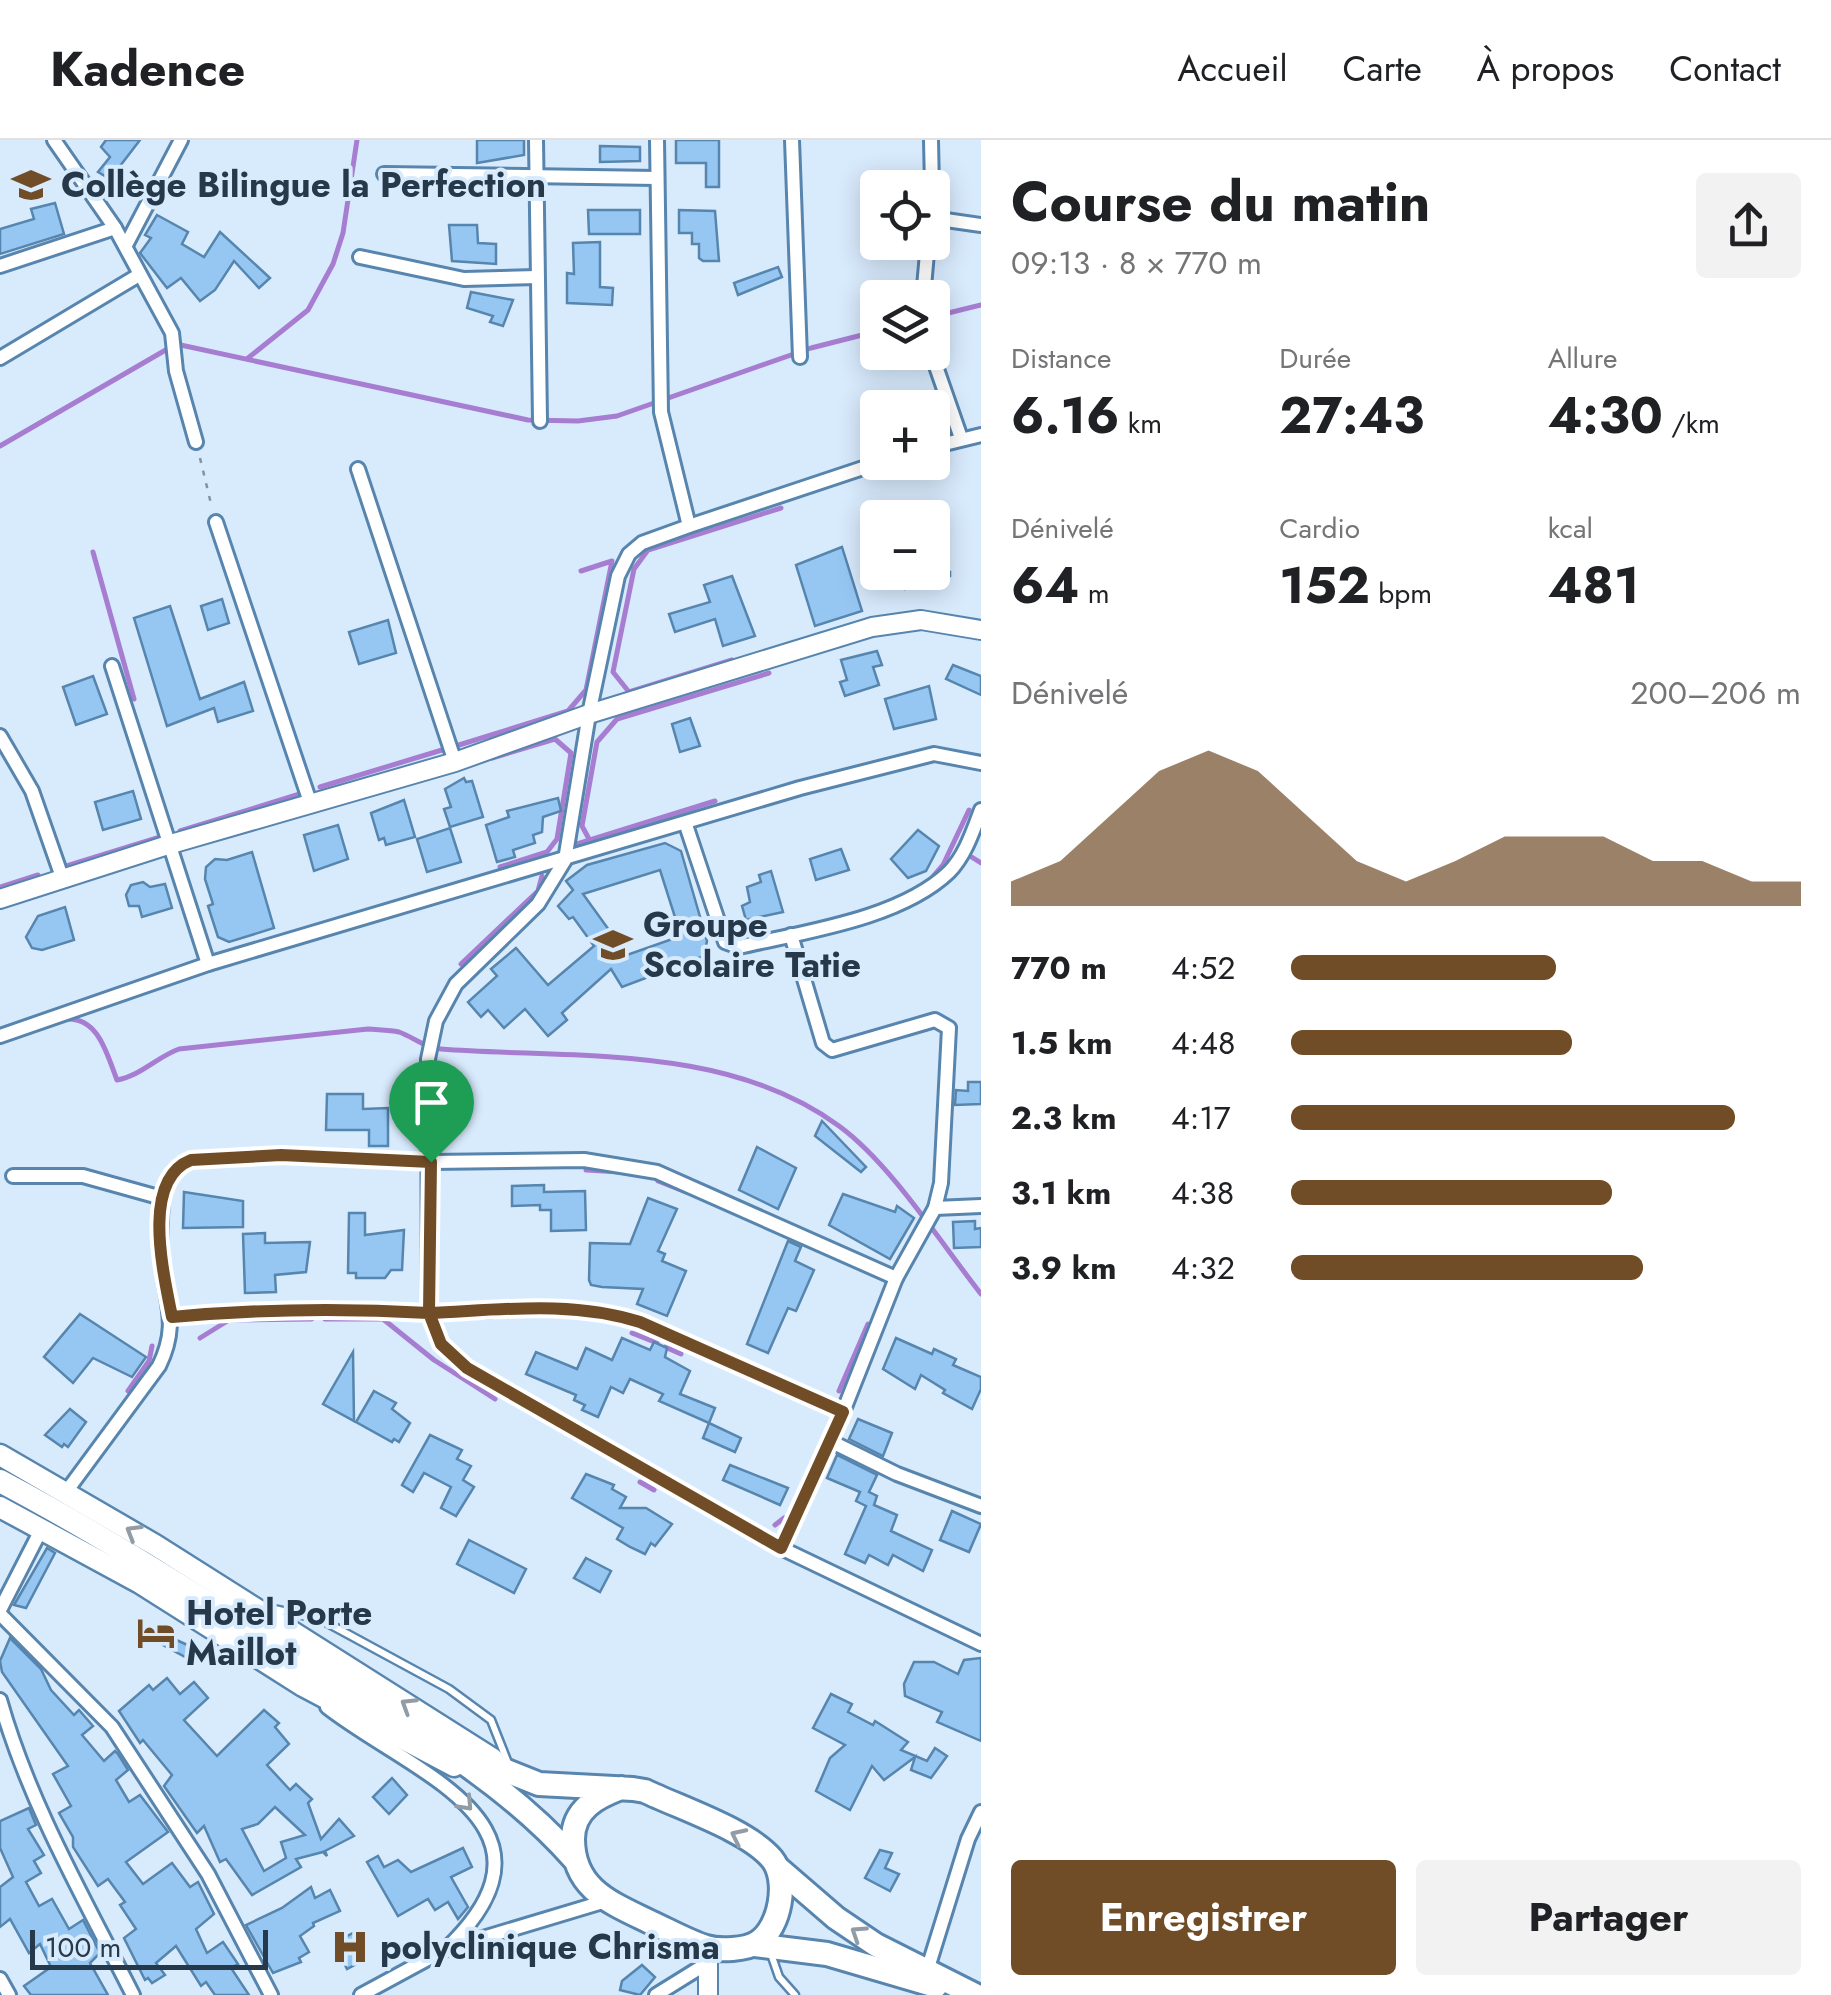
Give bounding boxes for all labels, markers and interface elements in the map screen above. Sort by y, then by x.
text: Kadence [50,35,245,104]
text: Accueil [1177,44,1288,94]
text: Carte [1343,44,1422,94]
text: À propos [1477,44,1614,94]
text: Contact [1669,44,1781,94]
place label: Collège Bilingue la Perfection [61,160,546,210]
text: Course du matin [1011,162,1430,242]
school or university icon: Collège Bilingue la Perfection [10,164,52,206]
map controls [860,170,950,590]
button: locate [860,170,950,260]
button: share [1696,173,1801,278]
text: 09:13 · 8 × 770 m [1011,240,1262,286]
button: layers [860,280,950,370]
text: Distance [1011,338,1111,379]
text: Durée [1279,338,1351,379]
text: Allure [1548,338,1617,379]
text: 6.16 [1011,379,1119,452]
text: 27:43 [1279,379,1424,452]
text: 4:30 [1548,379,1663,452]
button: + [860,390,950,480]
text: km [1119,403,1162,444]
text: /km [1663,403,1720,444]
button: − [860,500,950,590]
text: Dénivelé [1011,508,1114,549]
text: Cardio [1279,508,1360,549]
text: kcal [1548,508,1593,549]
text: 64 [1011,549,1079,622]
text: 152 [1279,549,1370,622]
text: 481 [1548,549,1639,622]
text: m [1079,573,1110,614]
text: bpm [1370,573,1432,614]
text: Dénivelé [1011,670,1128,716]
text: 200–206 m [1630,670,1801,716]
place label: Groupe Scolaire Tatie [643,900,861,990]
school or university icon: Groupe Scolaire Tatie [592,924,634,966]
text: 770 m [1011,945,1107,991]
text: 4:52 [1171,945,1236,991]
text: 1.5 km [1011,1020,1113,1066]
text: 4:48 [1171,1020,1235,1066]
pin [389,1060,474,1163]
icon: arrive [404,1075,459,1130]
text: 2.3 km [1011,1095,1116,1141]
text: 4:17 [1171,1095,1230,1141]
text: 3.1 km [1011,1170,1111,1216]
text: 4:38 [1171,1170,1234,1216]
text: 3.9 km [1011,1245,1116,1291]
text: 4:32 [1171,1245,1235,1291]
one-way arrow [126,1525,144,1544]
place label: Hotel Porte Maillot [186,1588,372,1678]
hotel icon: Hotel Porte Maillot [135,1612,177,1654]
one-way arrow [401,1698,419,1717]
one-way arrow [455,1793,473,1811]
one-way arrow [730,1828,748,1848]
button: Enregistrer [1011,1860,1396,1975]
button: Partager [1416,1860,1801,1975]
place label: polyclinique Chrisma [380,1922,720,1972]
scale bar [30,1925,268,1970]
hospital icon: polyclinique Chrisma [329,1926,371,1968]
one-way arrow [851,1926,869,1945]
text: 100 m [45,1927,121,1968]

